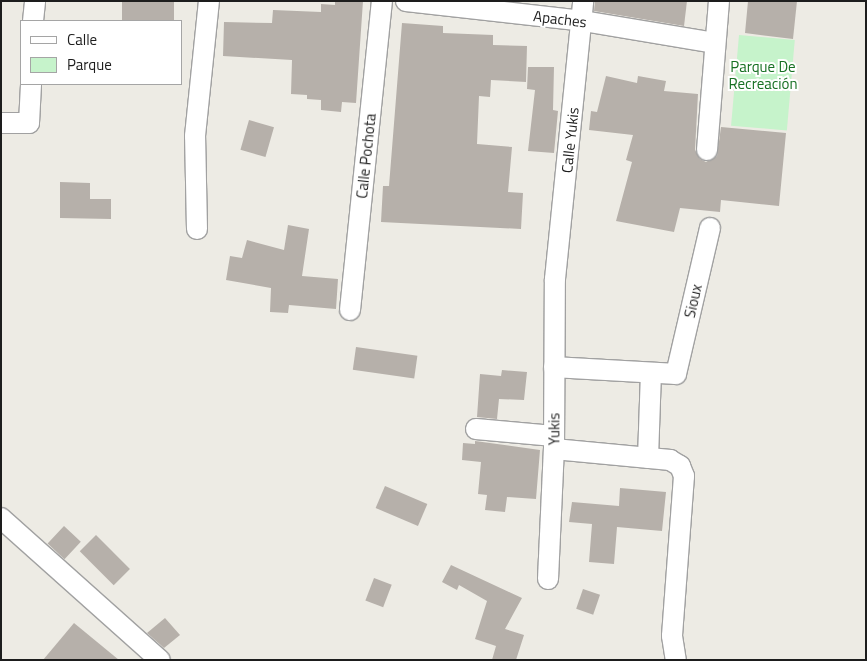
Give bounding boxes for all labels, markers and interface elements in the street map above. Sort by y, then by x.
street label: Apaches [532,7,588,31]
legend [20,20,182,85]
text: Calle [67,28,97,51]
text: Parque [67,53,112,76]
park label: Parque De Recreación [728,57,798,92]
street label: Calle Yukis [558,106,582,174]
street label: Calle Pochota [353,113,379,199]
street label: Sioux [680,282,706,320]
street label: Yukis [545,413,563,445]

